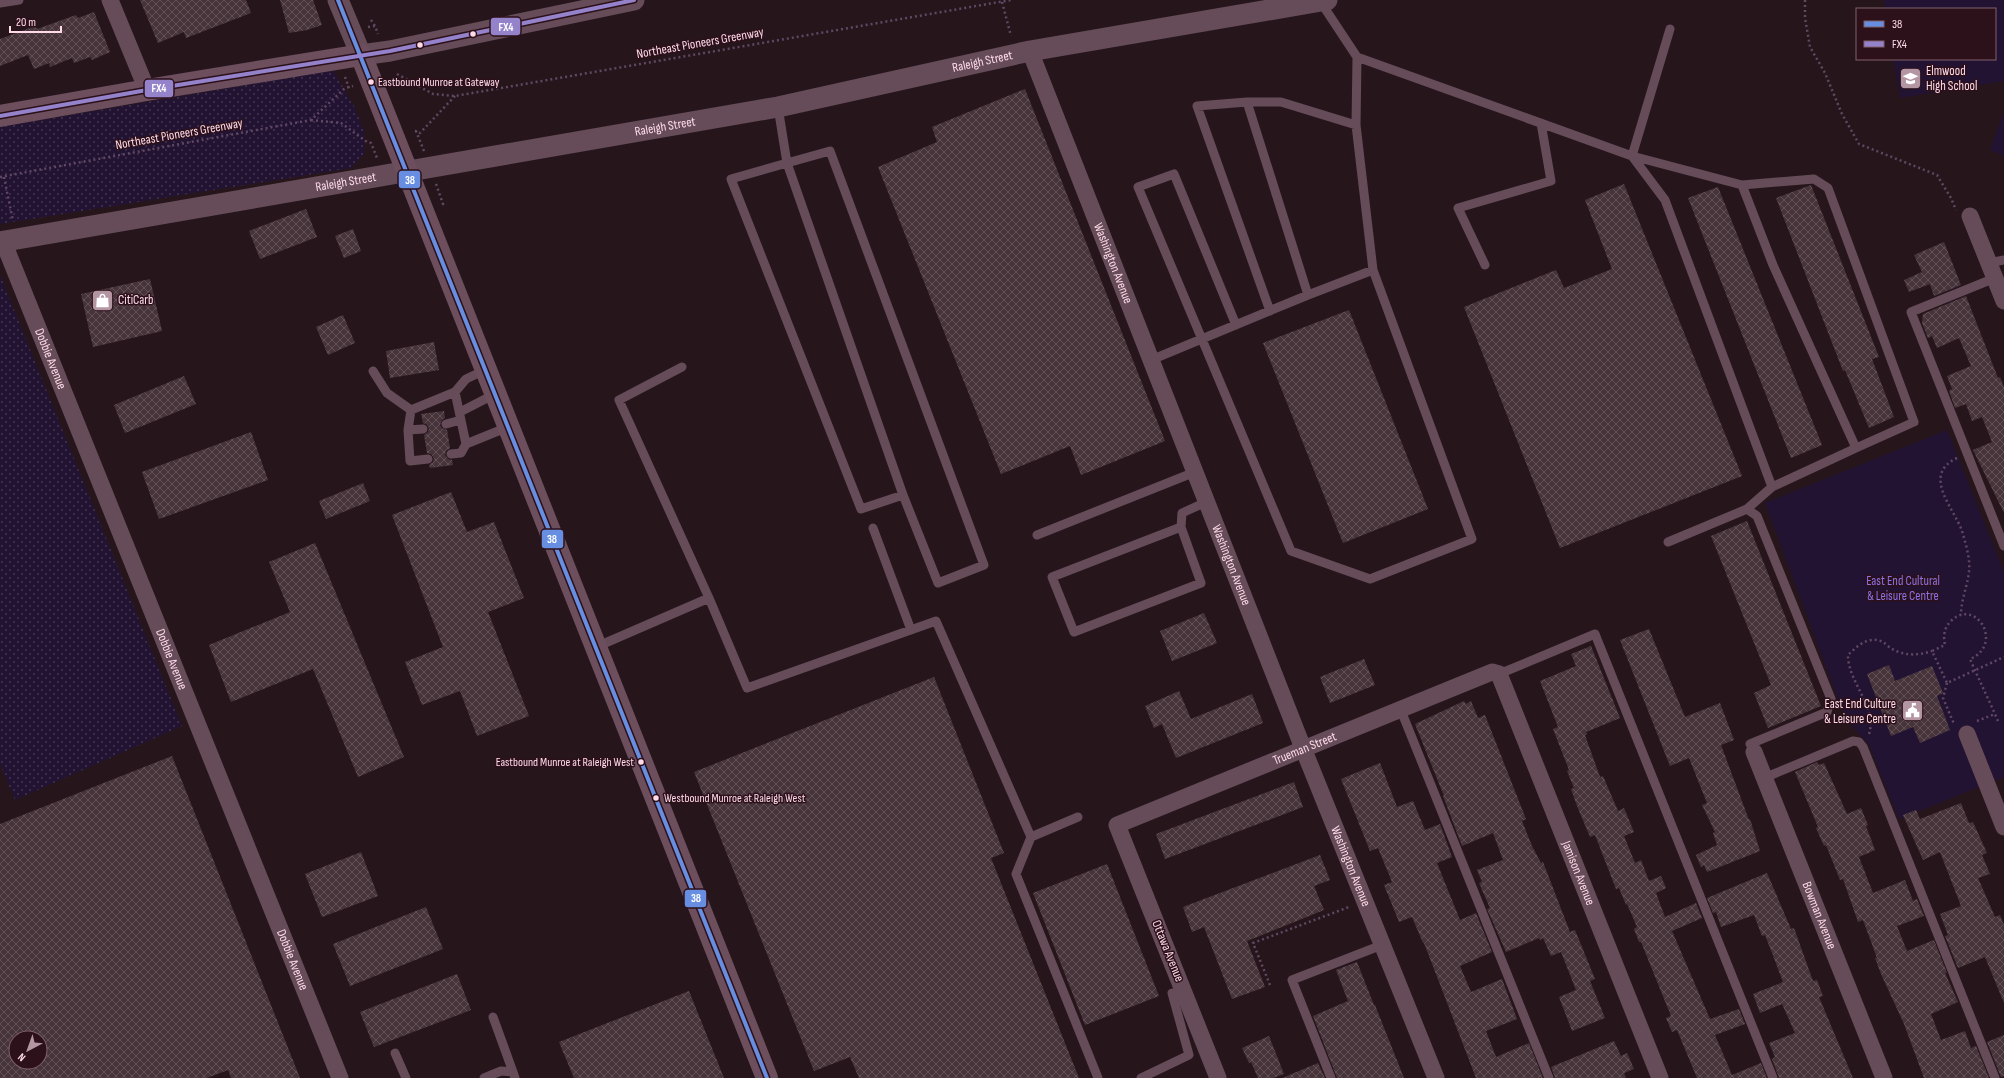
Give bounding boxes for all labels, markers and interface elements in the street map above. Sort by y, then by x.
scale bar [10,8,61,34]
legend [1856,8,1996,60]
text: 20 m [16,15,36,30]
line badge: FX4 [490,17,521,36]
text: 38 [1892,17,1902,32]
text: FX4 [499,21,513,34]
street label: Northeast Pioneers Greenway [635,24,765,62]
unlabelled marker [468,29,478,39]
text: FX4 [1892,37,1907,52]
unlabelled marker [415,40,425,50]
street label: Raleigh Street [951,47,1014,76]
place label: Elmwood High School [1926,63,1977,94]
school or university icon: Elmwood High School [1897,65,1923,91]
place label: Eastbound Munroe at Gateway [378,75,500,90]
marker: Eastbound Munroe at Gateway [366,77,376,87]
line badge: FX4 [144,79,174,98]
text: FX4 [152,82,166,95]
street label: Raleigh Street [634,113,697,140]
street label: Northeast Pioneers Greenway [114,115,244,153]
street label: Raleigh Street [314,169,377,195]
line badge: 38 [398,170,421,189]
text: 38 [405,174,415,187]
street label: Washington Avenue [1090,221,1136,306]
shop icon: CitiCarb [89,287,115,313]
place label: CitiCarb [118,292,153,308]
street label: Dobbie Avenue [31,326,70,392]
street label: Washington Avenue [1208,522,1254,608]
line badge: 38 [541,529,564,549]
text: 38 [547,533,557,546]
park label: East End Cultural & Leisure Centre [1866,573,1940,604]
street label: Dobbie Avenue [152,627,191,692]
place label: East End Culture & Leisure Centre [1824,696,1896,727]
public building icon: East End Culture & Leisure Centre [1899,698,1925,724]
street label: Trueman Street [1270,728,1339,769]
place label: Eastbound Munroe at Raleigh West [496,755,634,770]
marker: Eastbound Munroe at Raleigh West [636,757,646,767]
place label: Westbound Munroe at Raleigh West [664,791,806,806]
marker: Westbound Munroe at Raleigh West [651,793,661,803]
street label: Washington Avenue [1327,824,1374,909]
street label: Jamison Avenue [1558,838,1598,908]
street label: Bowman Avenue [1799,879,1840,952]
line badge: 38 [684,889,707,908]
text: 38 [691,892,701,905]
street label: Ottawa Avenue [1148,918,1188,984]
street label: Dobbie Avenue [273,927,312,993]
north arrow [8,1030,48,1070]
text: N [15,1050,28,1064]

